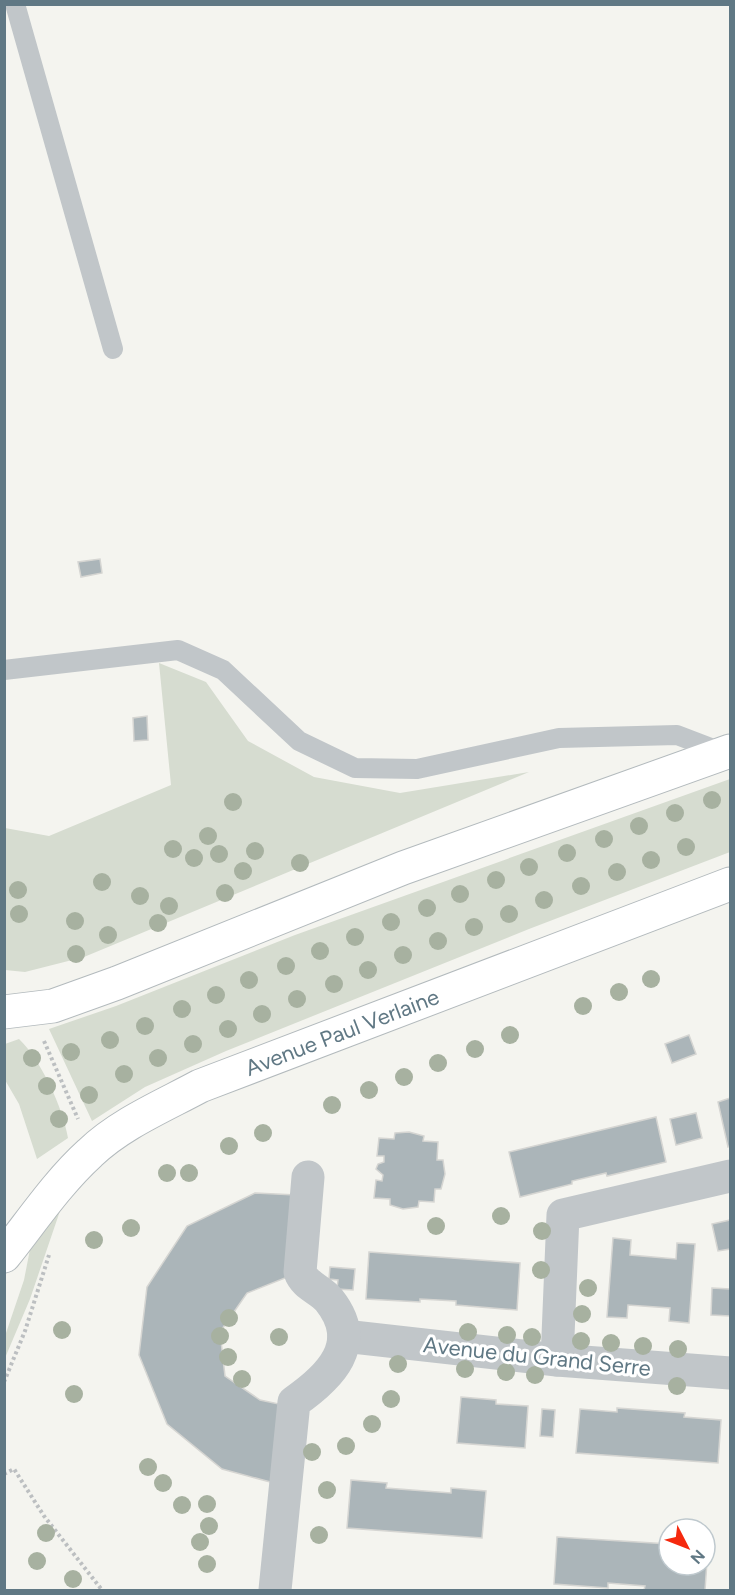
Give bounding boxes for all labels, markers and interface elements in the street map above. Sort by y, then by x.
street label: Avenue Paul Verlaine [241,983,443,1082]
street label: Avenue du Grand Serre [422,1331,652,1382]
north arrow [657,1517,717,1577]
text: N [687,1546,709,1568]

